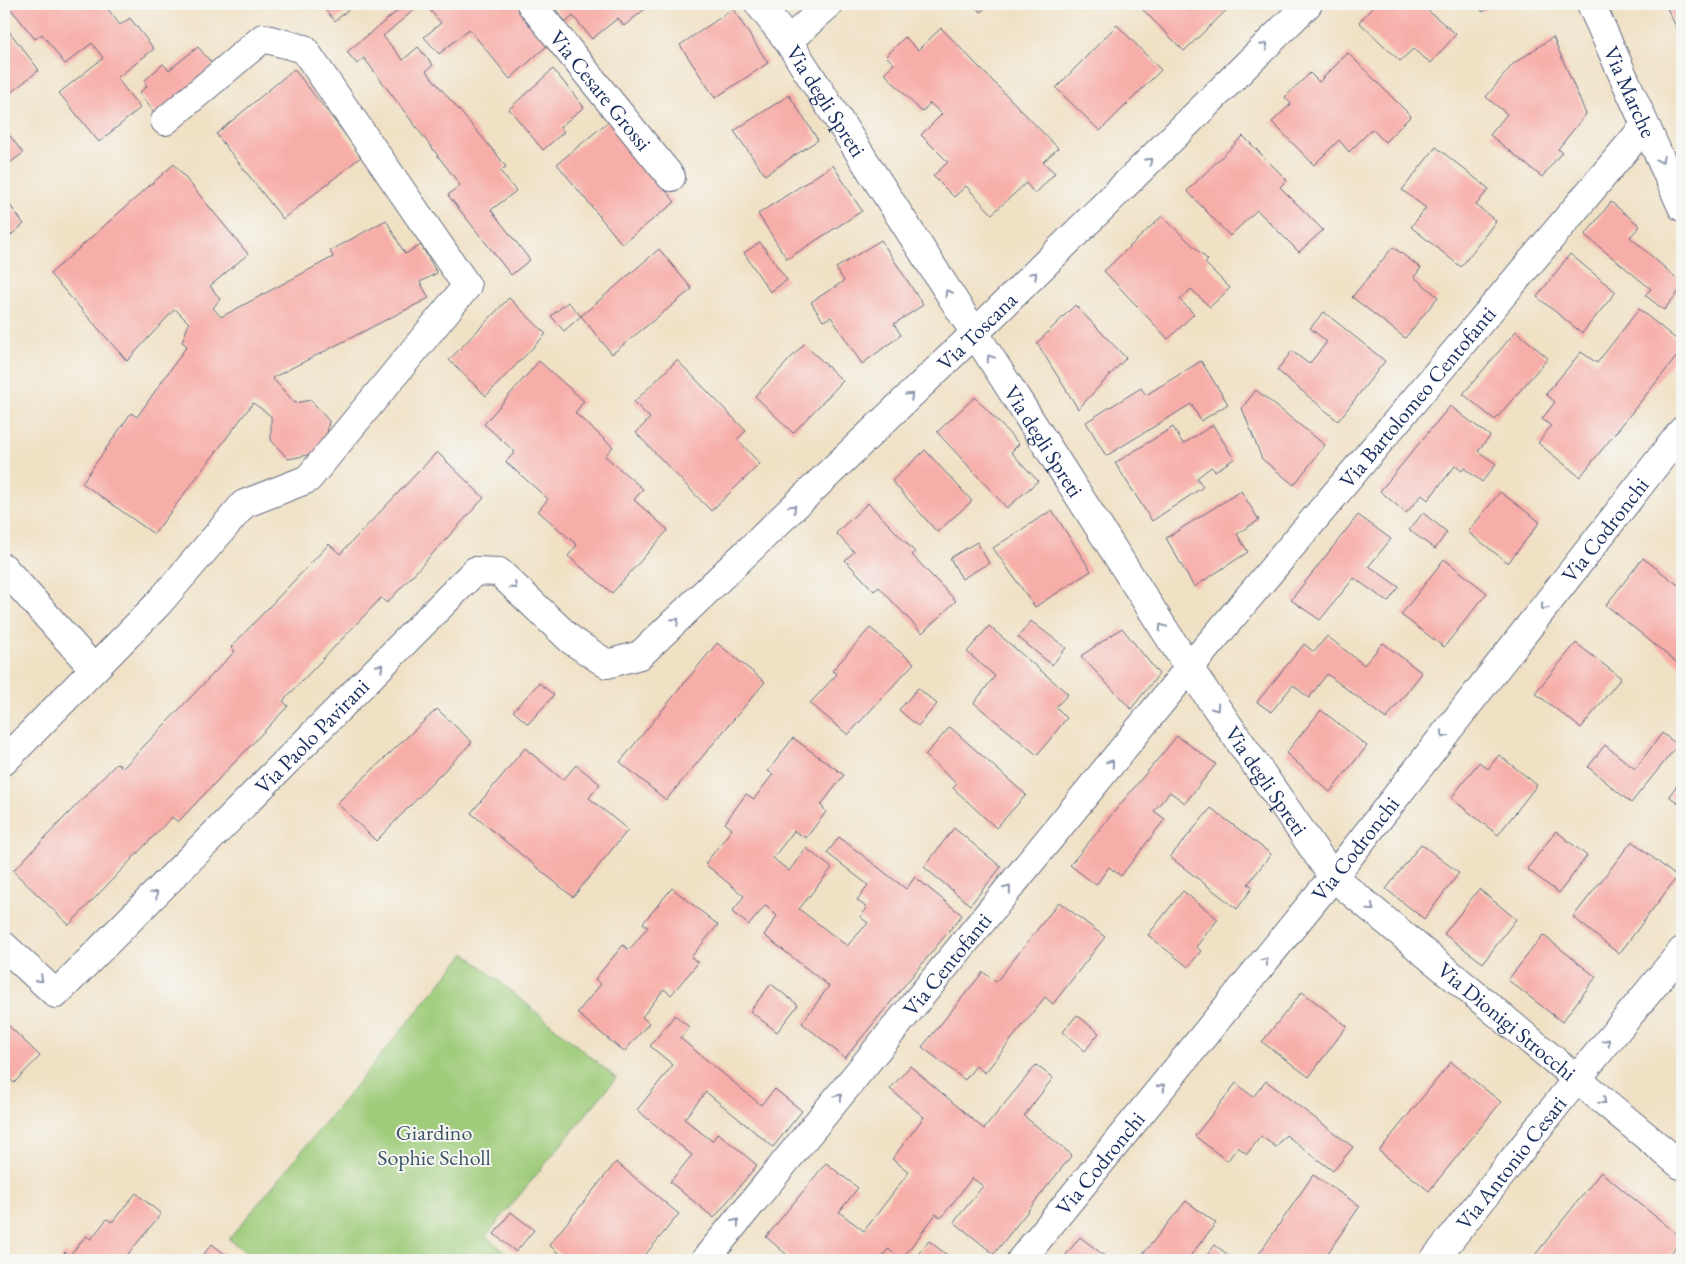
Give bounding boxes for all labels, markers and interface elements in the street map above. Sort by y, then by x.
street label: Via Cesare Grossi [543,24,658,157]
street label: Via degli Spreti [780,39,873,162]
street label: Via Marche [1597,41,1664,142]
one-way arrow [1259,43,1268,52]
one-way arrow [1654,155,1665,164]
one-way arrow [1143,157,1152,166]
one-way arrow [1028,272,1037,281]
street label: Via Toscana [930,285,1023,377]
one-way arrow [944,289,954,298]
street label: Via Bartolomeo Centofanti [1332,300,1502,494]
one-way arrow [986,354,996,363]
street label: Via degli Spreti [997,380,1090,503]
one-way arrow [904,393,913,402]
street label: Via Codronchi [1554,471,1655,588]
one-way arrow [787,505,796,514]
one-way arrow [509,580,518,589]
one-way arrow [1542,601,1550,610]
one-way arrow [670,618,679,627]
one-way arrow [1159,624,1169,633]
one-way arrow [374,663,383,672]
street label: Via Paolo Pavirani [248,672,375,800]
one-way arrow [1210,703,1219,712]
street label: Via degli Spreti [1219,720,1315,841]
one-way arrow [1441,729,1450,739]
one-way arrow [1105,760,1114,769]
street label: Via Codronchi [1305,790,1405,907]
one-way arrow [1003,886,1012,895]
one-way arrow [149,891,158,900]
one-way arrow [1365,902,1374,911]
street label: Via Centofanti [896,906,998,1022]
street label: Via Dionigi Strocchi [1432,955,1582,1087]
one-way arrow [1259,958,1267,967]
one-way arrow [34,974,43,983]
one-way arrow [1602,1039,1610,1048]
one-way arrow [1156,1084,1165,1093]
street label: Via Antonio Cesari [1449,1090,1573,1236]
one-way arrow [834,1093,843,1102]
one-way arrow [1597,1096,1606,1104]
street label: Via Codronchi [1049,1105,1151,1221]
park label: Giardino Sophie Scholl [377,1118,491,1172]
one-way arrow [731,1219,740,1228]

